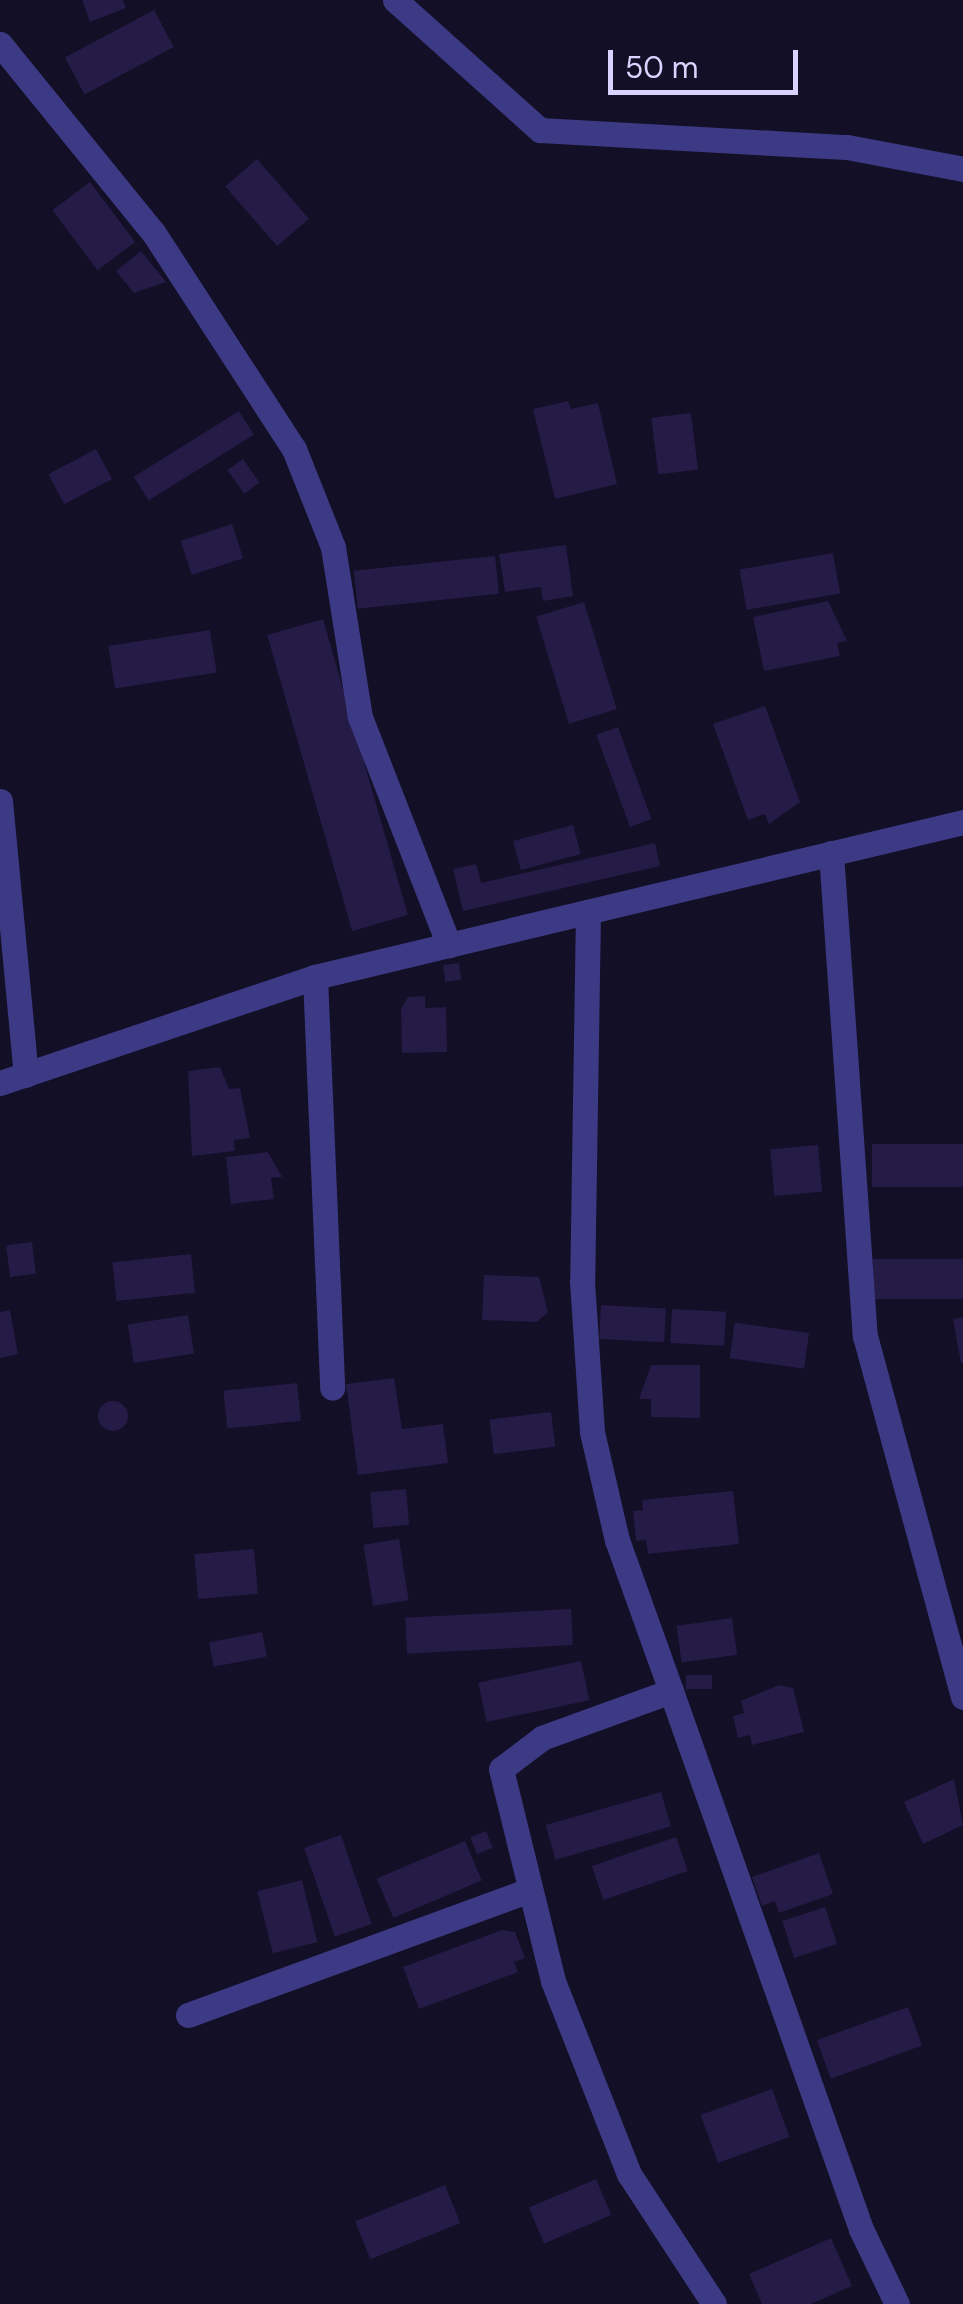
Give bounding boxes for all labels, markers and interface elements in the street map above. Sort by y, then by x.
scale bar [613,30,803,92]
text: 50 m [625,48,699,87]

